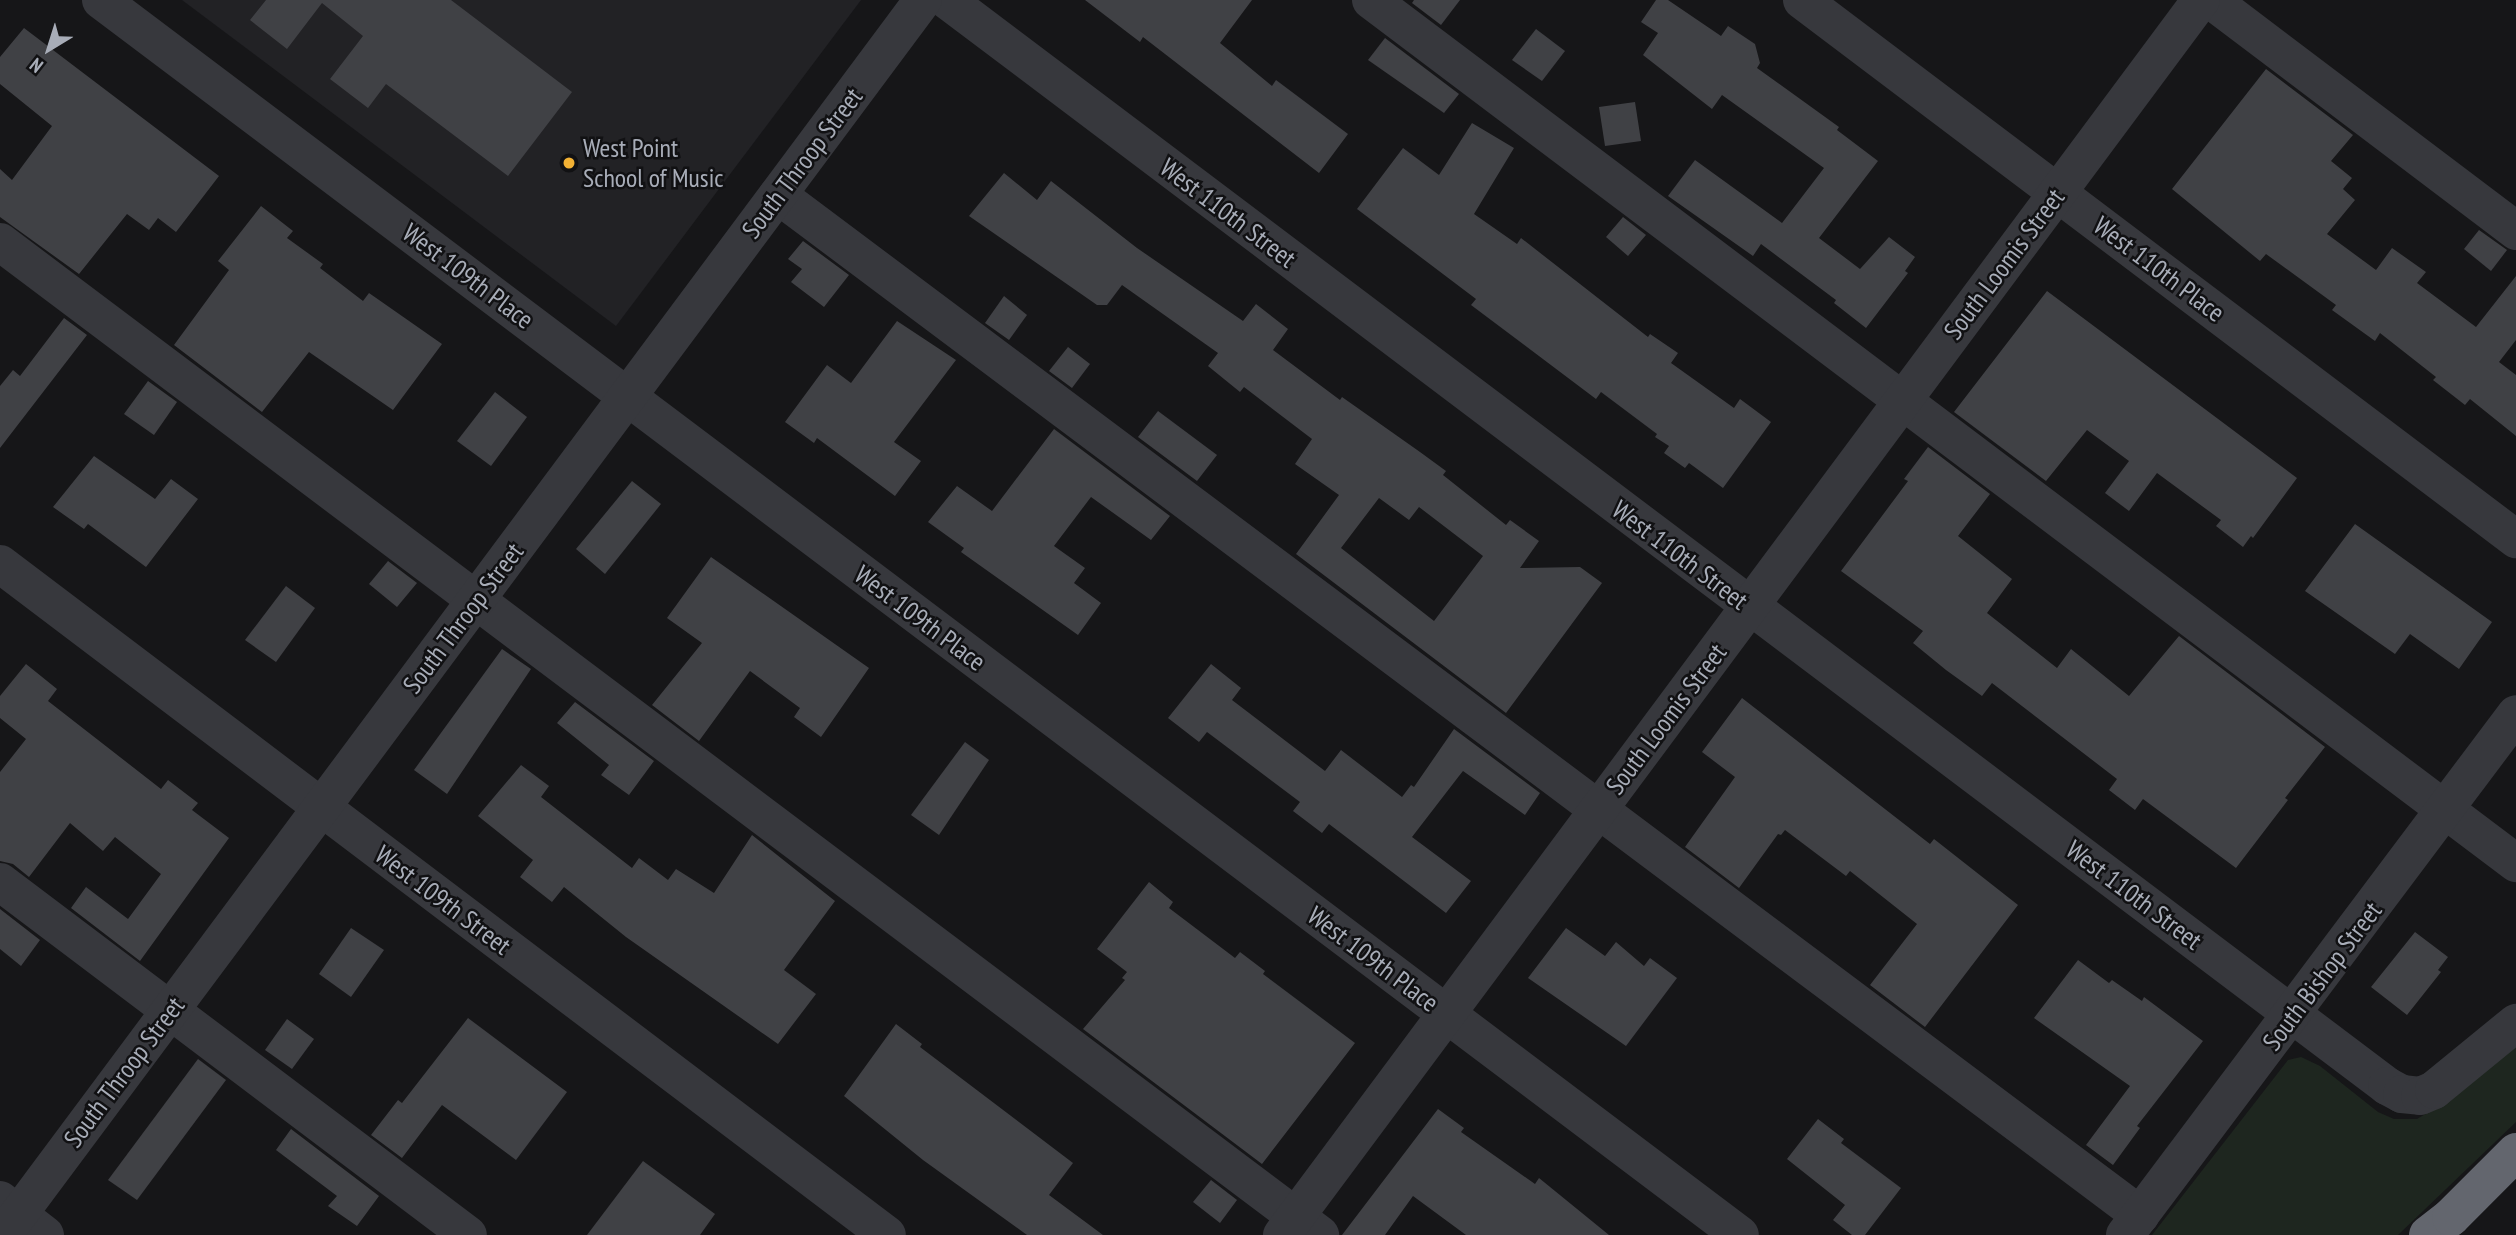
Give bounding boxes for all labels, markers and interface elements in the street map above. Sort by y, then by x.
north arrow [14,14,84,84]
text: N [25,53,48,78]
street label: South Throop Street [735,81,869,245]
place label: West Point School of Music [583,132,724,194]
street label: West 110th Street [1154,152,1302,274]
marker: West Point School of Music [561,155,577,171]
street label: South Loomis Street [1937,183,2071,345]
street label: West 110th Place [2087,210,2231,328]
street label: West 109th Place [396,217,540,335]
street label: West 110th Street [1606,494,1754,616]
street label: South Throop Street [396,536,530,700]
street label: West 109th Place [848,559,992,677]
street label: South Loomis Street [1599,638,1733,800]
street label: West 110th Street [2060,834,2208,956]
street label: West 109th Street [369,839,517,961]
street label: South Bishop Street [2256,896,2388,1056]
street label: West 109th Place [1301,900,1445,1018]
street label: South Throop Street [57,990,191,1154]

